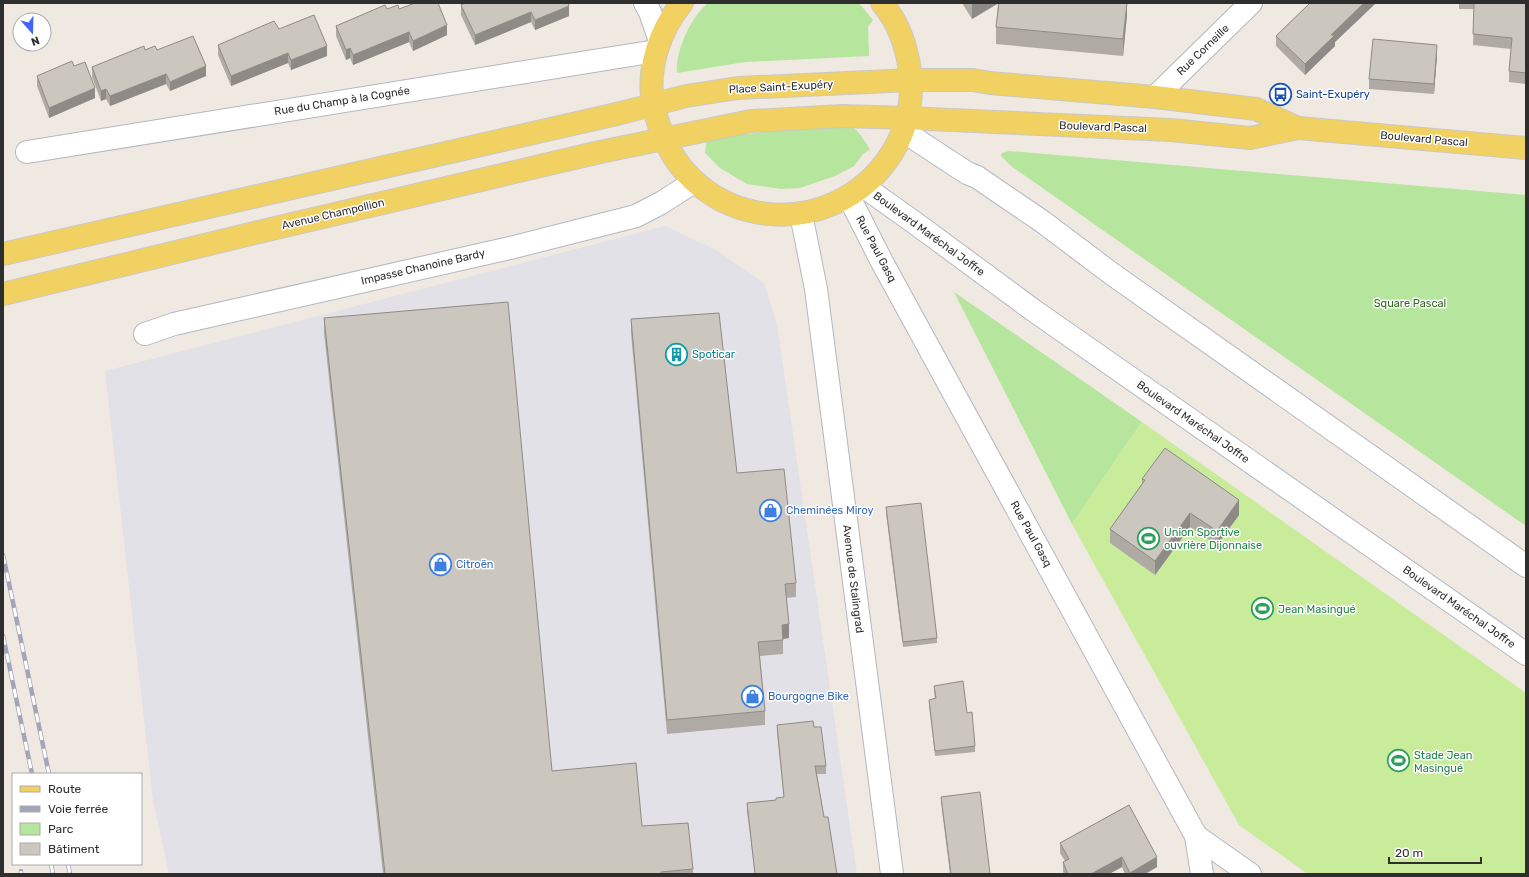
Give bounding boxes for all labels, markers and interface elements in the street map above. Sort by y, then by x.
north arrow [12,12,52,52]
street label: Rue Corneille [1174,22,1232,78]
text: N [29,33,41,48]
street label: Place Saint-Exupéry [728,78,834,96]
bus stop icon: Saint-Exupéry [1268,81,1294,107]
street label: Rue du Champ à la Cognée [273,84,411,118]
place label: Saint-Exupéry [1296,88,1370,101]
street label: Boulevard Pascal [1059,119,1147,135]
street label: Boulevard Pascal [1380,129,1468,149]
street label: Boulevard Maréchal Joffre [871,189,987,279]
street label: Avenue Champollion [280,196,386,232]
street label: Rue Paul Gasq [853,214,899,284]
street label: Impasse Chanoine Bardy [360,246,486,288]
park label: Square Pascal [1374,297,1446,310]
building icon: Spoticar [664,341,690,367]
place label: Spoticar [692,348,736,361]
street label: Boulevard Maréchal Joffre [1134,378,1252,466]
shop icon: Cheminées Miroy [758,497,784,523]
street label: Rue Paul Gasq [1008,499,1054,569]
place label: Cheminées Miroy [786,504,874,517]
street label: Avenue de Stalingrad [840,524,866,634]
sports icon: Union Sportive ouvrière Dijonnaise [1136,525,1162,551]
place label: Union Sportive ouvrière Dijonnaise [1164,526,1262,552]
shop icon: Citroën [427,551,453,577]
place label: Citroën [456,558,494,571]
street label: Boulevard Maréchal Joffre [1400,563,1518,651]
sports icon: Jean Masingué [1250,596,1276,622]
place label: Jean Masingué [1278,603,1356,616]
shop icon: Bourgogne Bike [740,683,766,709]
place label: Bourgogne Bike [768,690,849,703]
sports icon: Stade Jean Masingué [1385,748,1411,774]
place label: Stade Jean Masingué [1414,749,1473,775]
legend [12,773,142,865]
text: Route [48,782,82,796]
text: Voie ferrée [48,802,108,816]
text: Parc [48,822,74,836]
scale bar [1389,839,1481,865]
text: Bâtiment [48,842,100,856]
text: 20 m [1395,846,1423,860]

